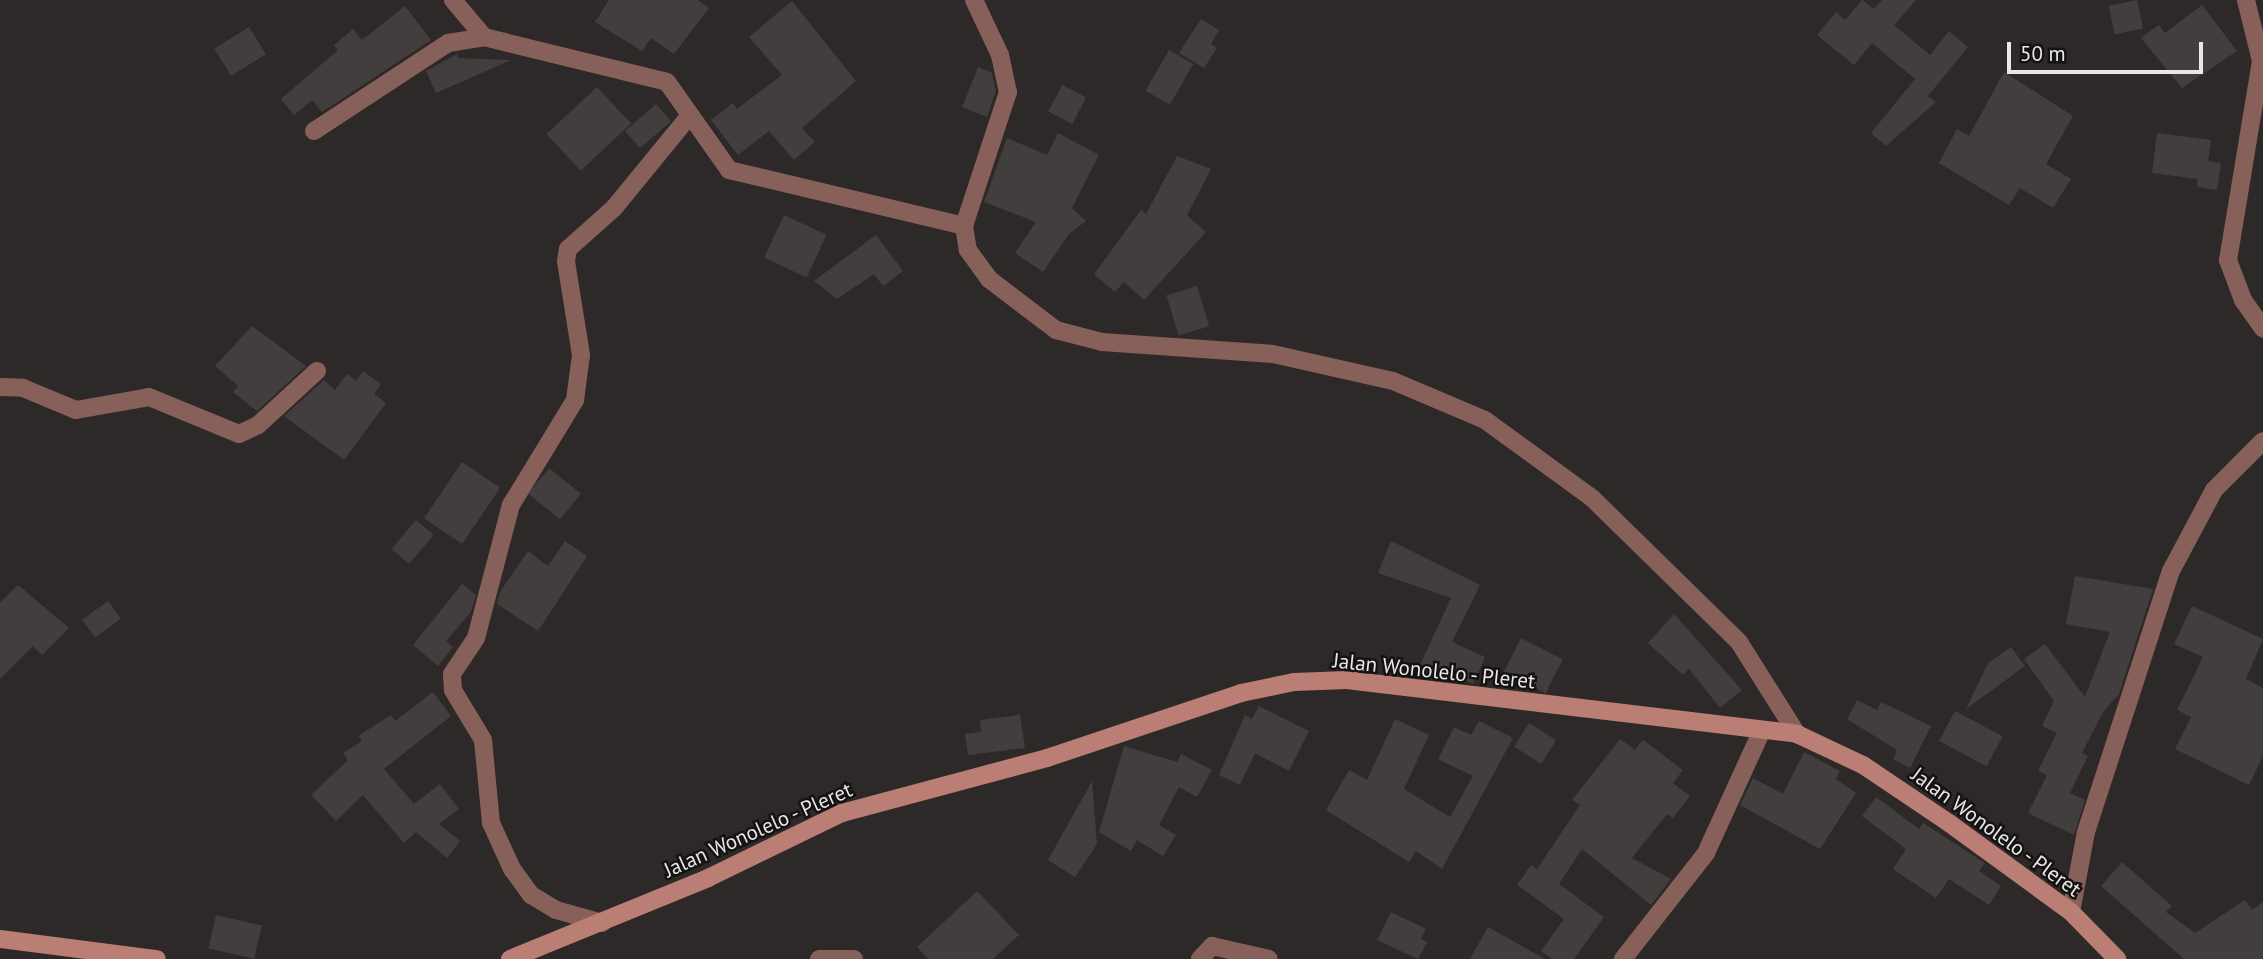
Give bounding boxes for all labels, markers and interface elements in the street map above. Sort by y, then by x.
scale bar [2011,28,2207,72]
text: 50 m [2020,40,2066,67]
street label: Jalan Wonolelo - Pleret [1330,648,1538,694]
street label: Jalan Wonolelo - Pleret [1905,761,2087,903]
street label: Jalan Wonolelo - Pleret [658,776,858,884]

